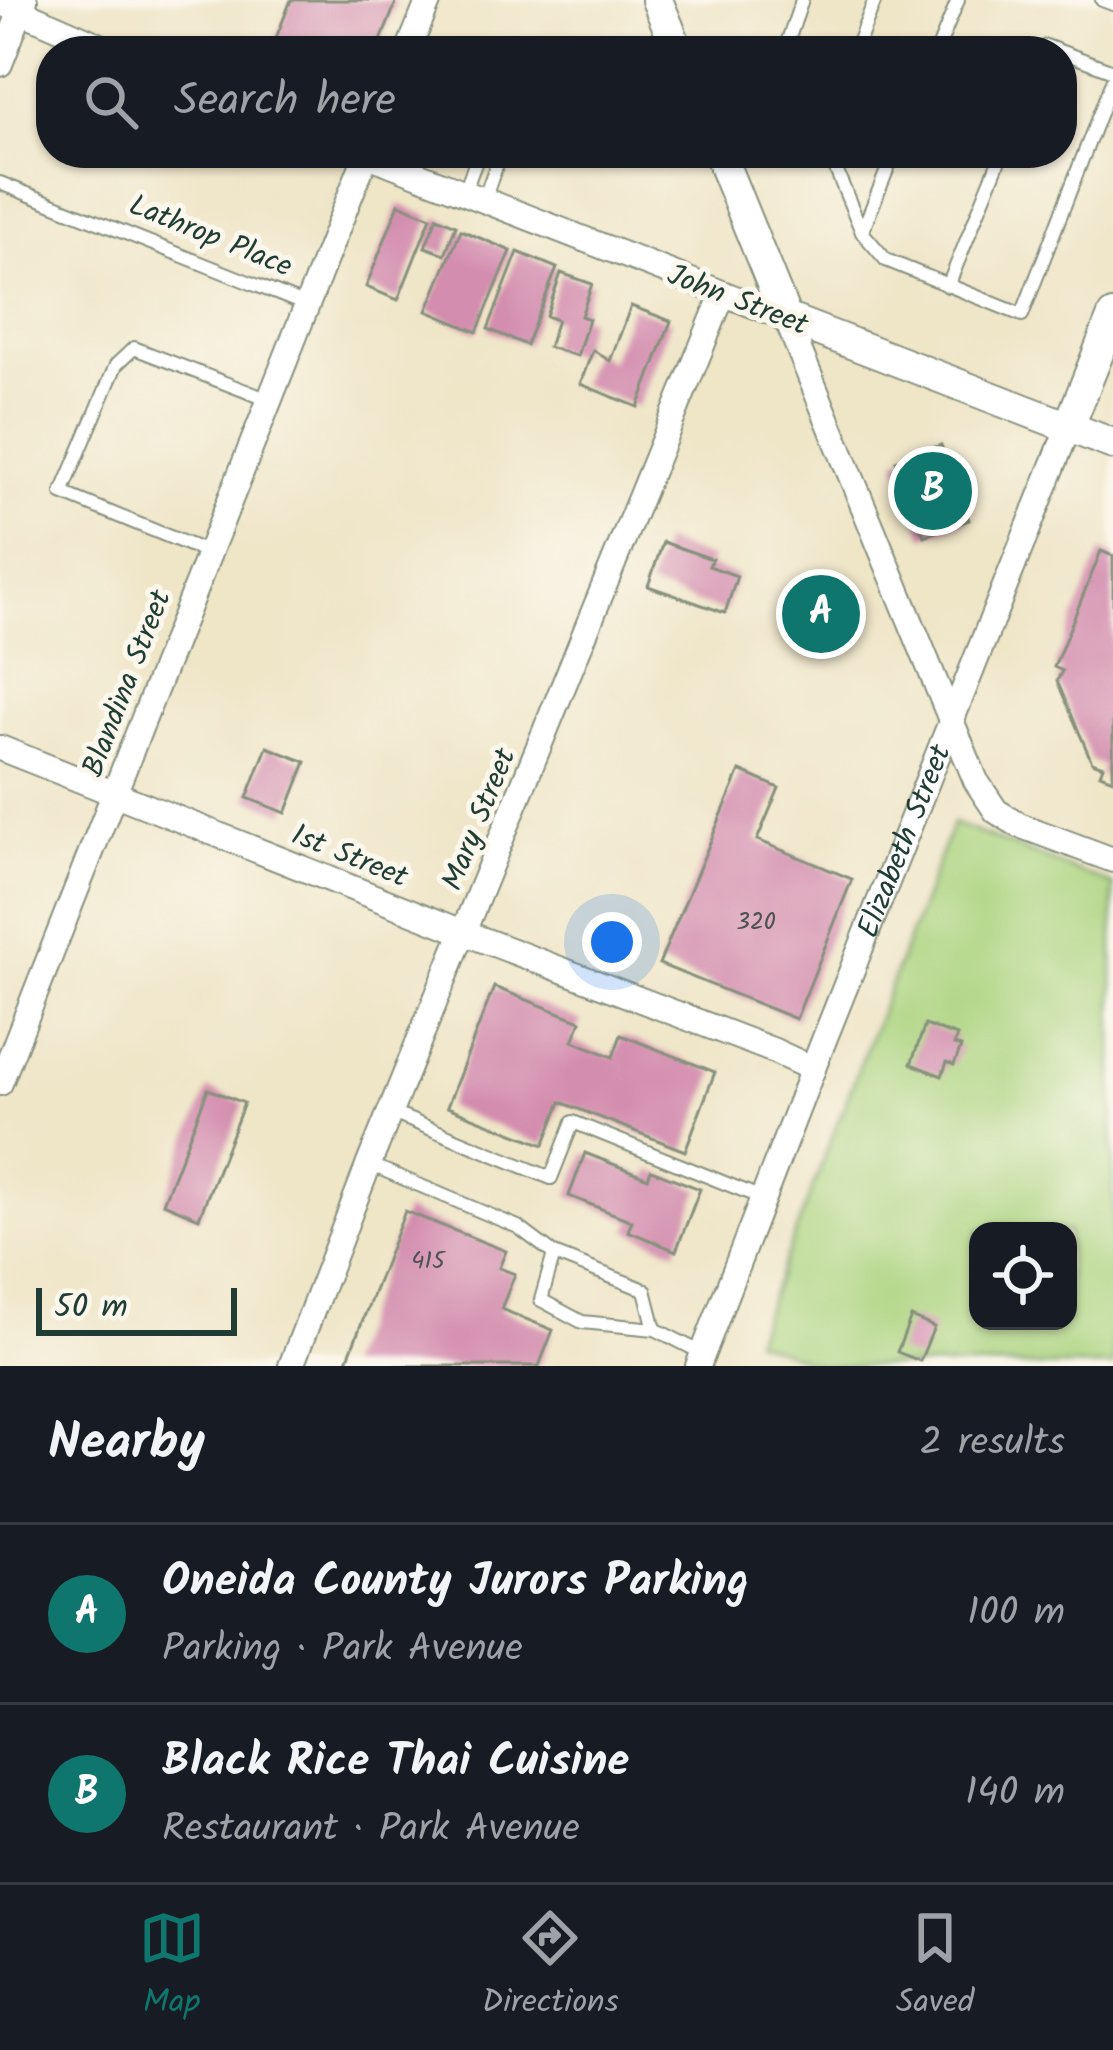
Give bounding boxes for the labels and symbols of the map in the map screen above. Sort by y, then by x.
street label: Lathrop Place [121,182,299,291]
street label: John Street [660,252,815,350]
pin: B [894,446,972,536]
pin: A [782,569,860,659]
street label: Blandina Street [70,583,186,784]
street label: Elizabeth Street [845,737,966,945]
street label: Mary Street [430,741,530,898]
street label: 1st Street [284,812,415,902]
house number: 320 [736,903,776,942]
your location [582,912,642,972]
house number: 415 [411,1242,447,1281]
scale bar [36,1282,237,1335]

